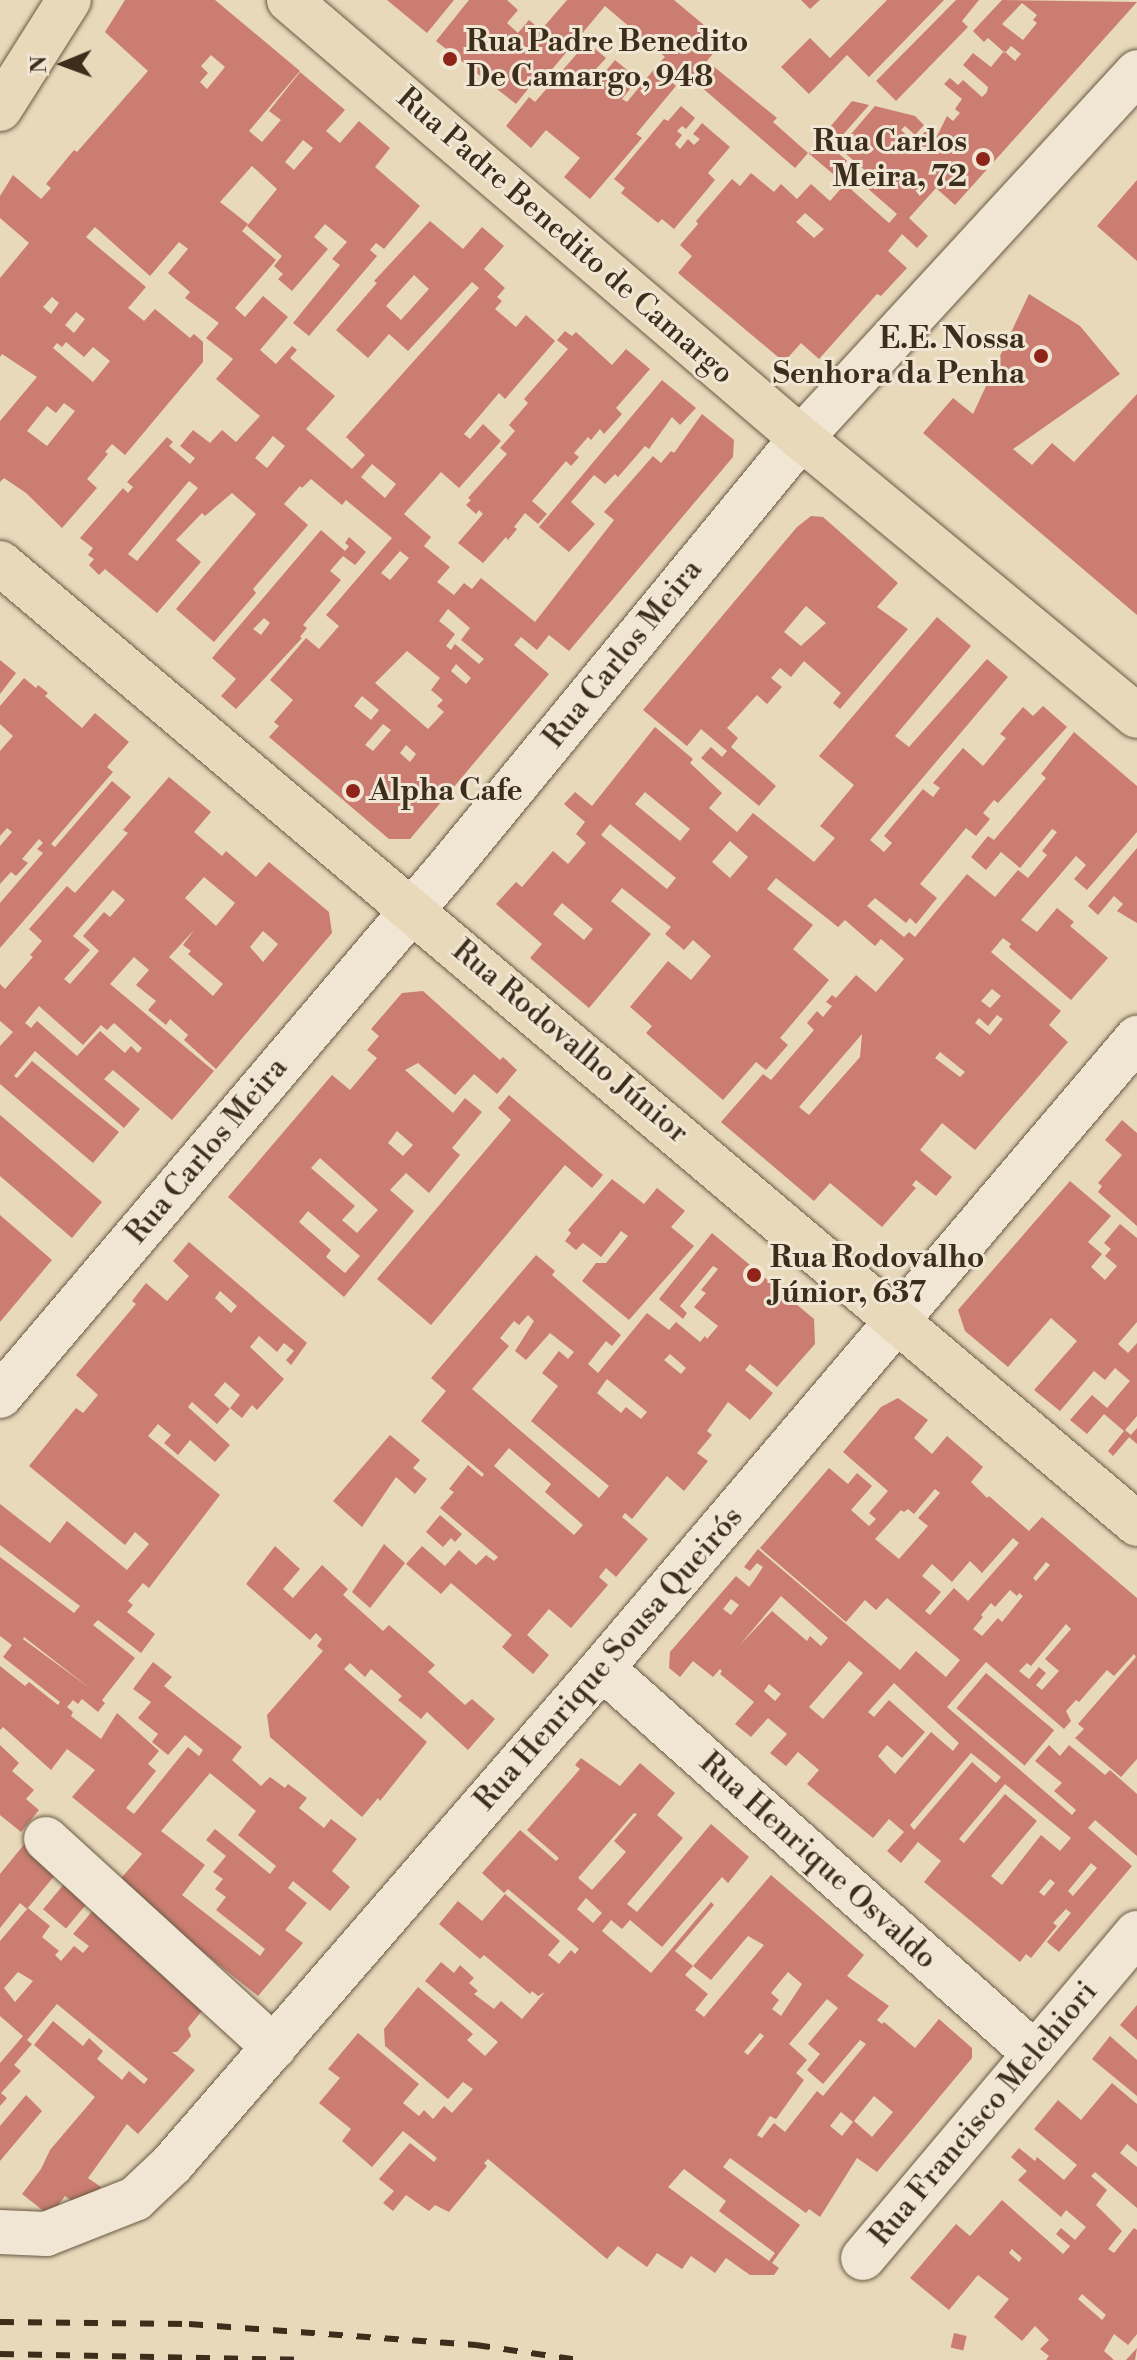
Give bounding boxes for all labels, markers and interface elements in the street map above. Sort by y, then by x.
north arrow [24,24,104,104]
place label: Rua Padre Benedito De Camargo, 948 [466,24,749,94]
marker: Rua Padre Benedito De Camargo, 948 [441,50,459,68]
text: N [26,55,53,73]
street label: Rua Padre Benedito de Camargo [389,80,741,392]
place label: Rua Carlos Meira, 72 [813,124,967,194]
marker: Rua Carlos Meira, 72 [974,150,992,168]
place label: E.E. Nossa Senhora da Penha [773,321,1025,392]
marker: E.E. Nossa Senhora da Penha [1032,347,1050,365]
street label: Rua Carlos Meira [536,552,710,756]
place label: Alpha Cafe [369,773,523,809]
marker: Alpha Cafe [344,782,362,800]
street label: Rua Rodovalho Júnior [445,933,695,1151]
street label: Rua Carlos Meira [119,1051,295,1251]
place label: Rua Rodovalho Júnior, 637 [770,1240,984,1310]
marker: Rua Rodovalho Júnior, 637 [745,1266,763,1284]
street label: Rua Henrique Sousa Queirós [467,1500,751,1818]
street label: Rua Henrique Osvaldo [692,1745,944,1977]
street label: Rua Francisco Melchiori [863,1974,1105,2254]

